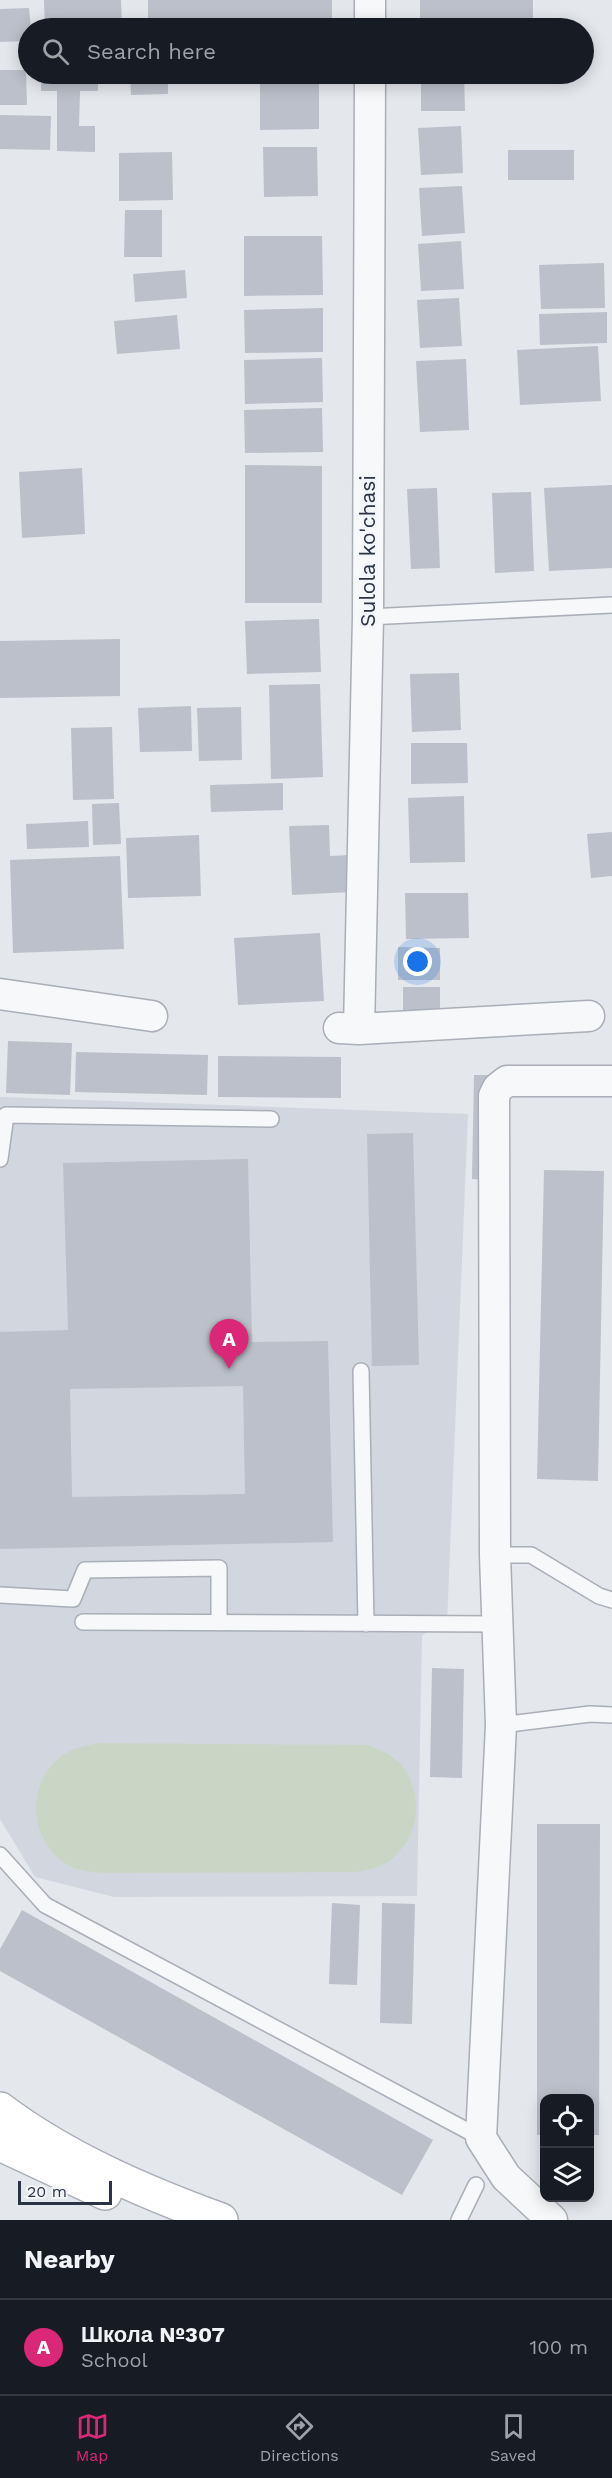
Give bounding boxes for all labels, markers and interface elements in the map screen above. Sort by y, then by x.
search box [18,18,594,84]
icon: search [39,35,72,68]
text: Search here [87,39,216,64]
street label: Sulola ko'chasi [355,475,380,627]
your location [403,947,432,976]
pin: A [210,1320,248,1369]
map controls [540,2094,594,2202]
button: locate [540,2094,594,2148]
button: layers [540,2148,594,2202]
scale bar [18,2178,112,2206]
text: 20 m [27,2182,67,2201]
text: Nearby [24,2244,115,2274]
text: Школа №307 [81,2322,225,2347]
text: A [37,2335,50,2359]
text: 100 m [529,2335,588,2359]
text: School [81,2348,148,2372]
tab: Map [76,2410,109,2465]
tab: Directions [260,2410,339,2465]
tab: Saved [490,2410,536,2465]

